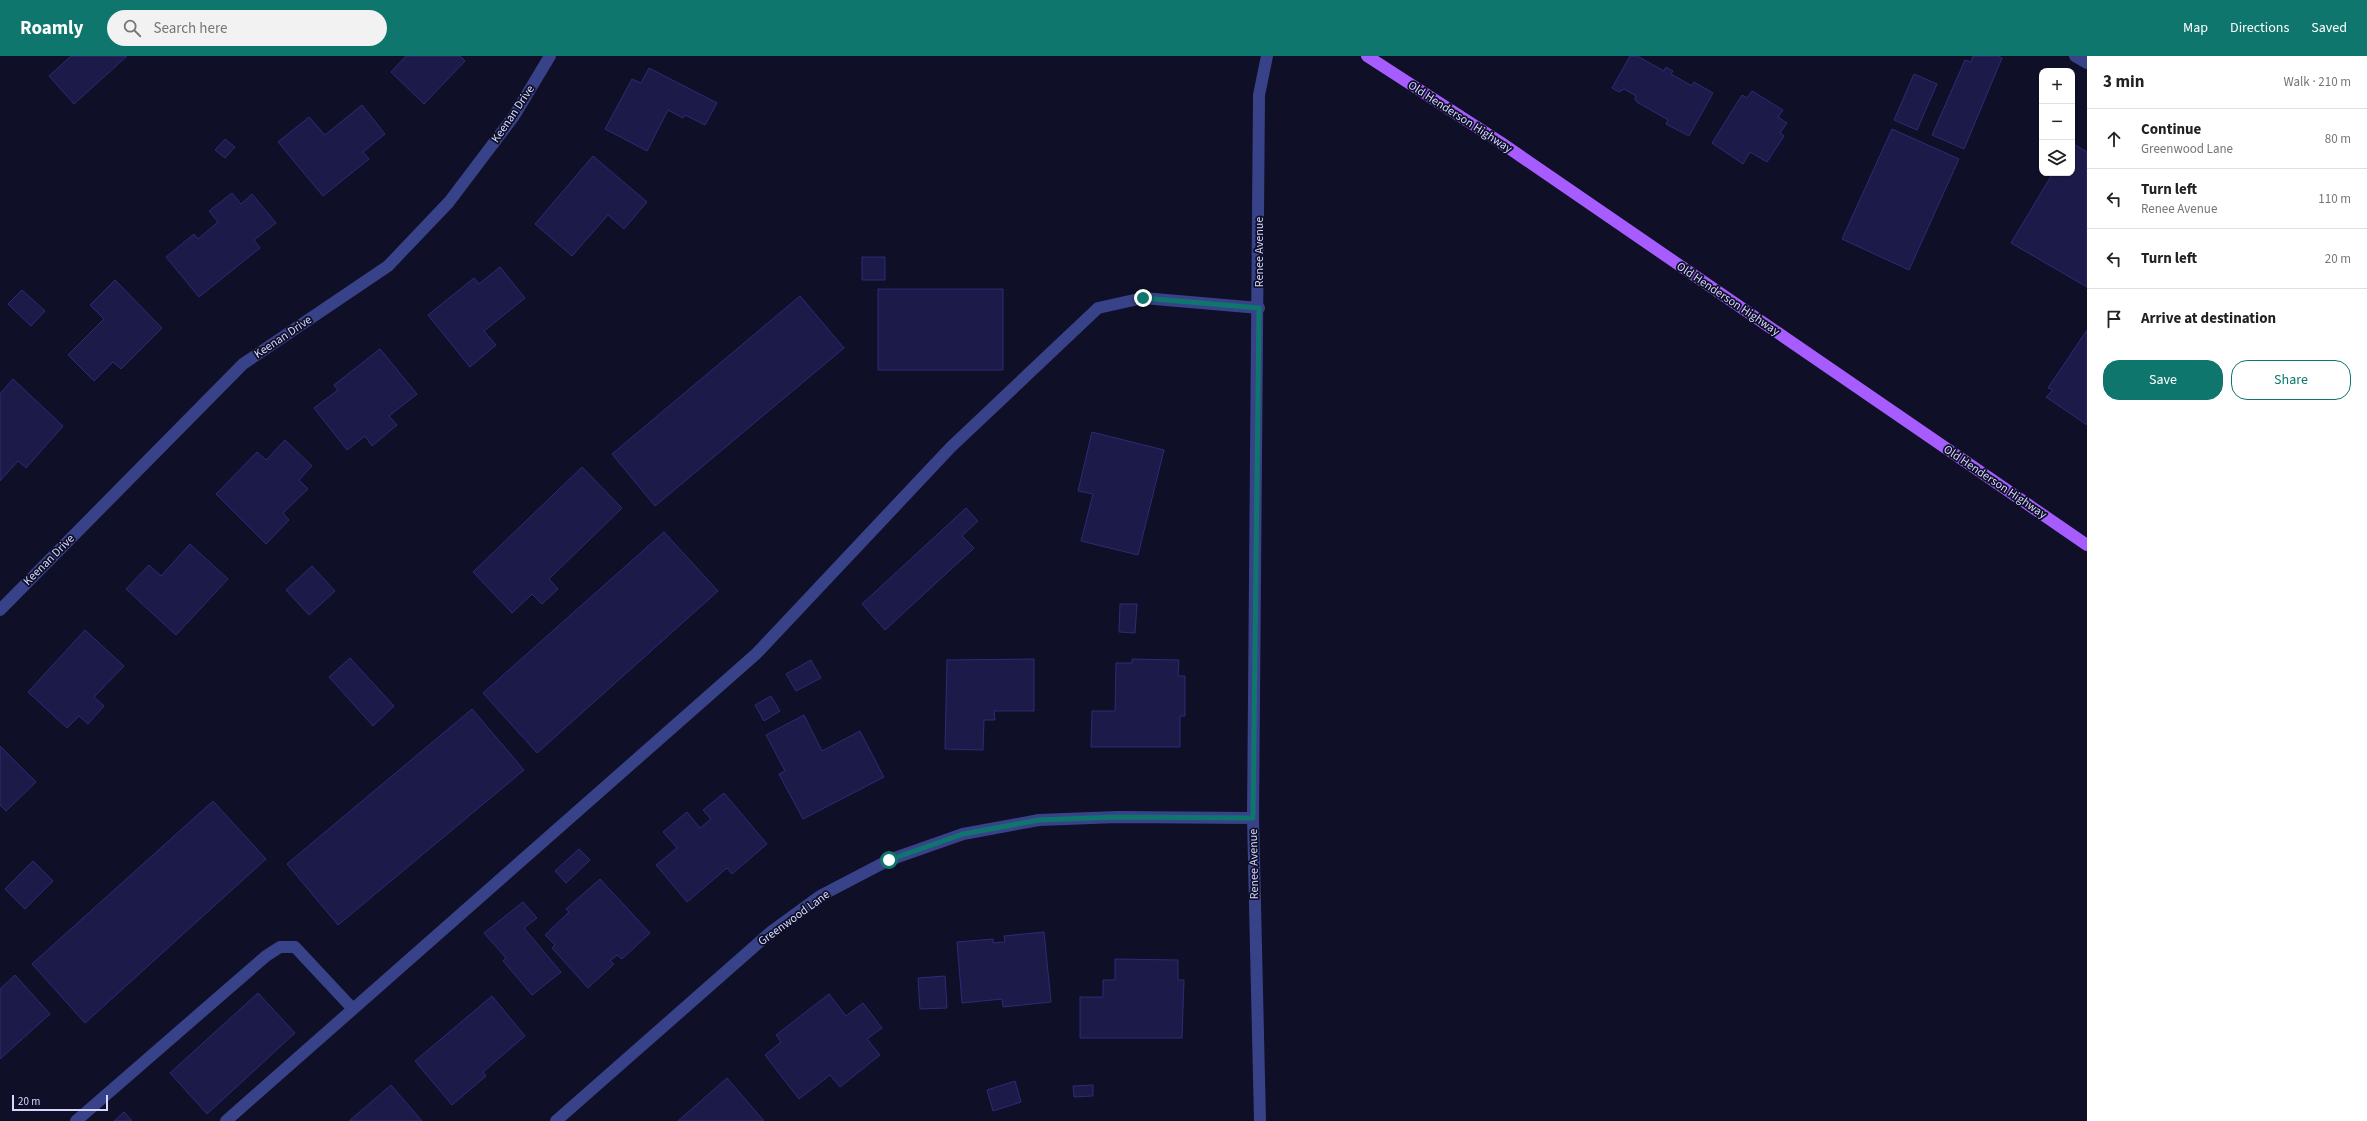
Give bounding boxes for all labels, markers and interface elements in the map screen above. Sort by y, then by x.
search box [107,10,387,46]
text: Roamly [20,15,83,42]
icon: search [121,17,143,39]
text: Search here [153,18,227,39]
text: Map [2183,18,2208,38]
text: Directions [2230,18,2289,38]
text: Saved [2311,18,2347,38]
map controls [2039,68,2075,176]
button: + [2039,68,2075,104]
text: 3 min [2103,70,2144,94]
text: Walk · 210 m [2283,73,2351,91]
street label: Old Henderson Highway [1405,77,1516,157]
street label: Keenan Drive [487,82,539,146]
button: − [2039,104,2075,140]
text: Continue [2141,119,2201,140]
icon: ahead [2103,128,2125,150]
text: 80 m [2325,130,2351,148]
button: layers [2039,140,2075,176]
text: Greenwood Lane [2141,140,2233,158]
text: Turn left [2141,179,2197,200]
icon: left [2103,188,2125,210]
text: 110 m [2318,190,2351,208]
text: Renee Avenue [2141,200,2217,218]
street label: Renee Avenue [1251,217,1268,287]
icon: left [2103,248,2125,270]
text: Turn left [2141,248,2197,269]
text: 20 m [2325,250,2351,268]
street label: Old Henderson Highway [1673,258,1783,340]
route end [1134,289,1152,307]
icon: arrive [2103,308,2125,330]
text: Arrive at destination [2141,308,2276,329]
street label: Keenan Drive [251,311,315,363]
button: Save [2103,360,2223,400]
button: Share [2231,360,2351,400]
street label: Old Henderson Highway [1940,441,2050,523]
street label: Keenan Drive [20,531,78,589]
street label: Renee Avenue [1245,829,1263,899]
route start [880,851,898,869]
street label: Greenwood Lane [755,886,833,950]
scale bar [12,1093,108,1112]
text: 20 m [18,1094,40,1109]

